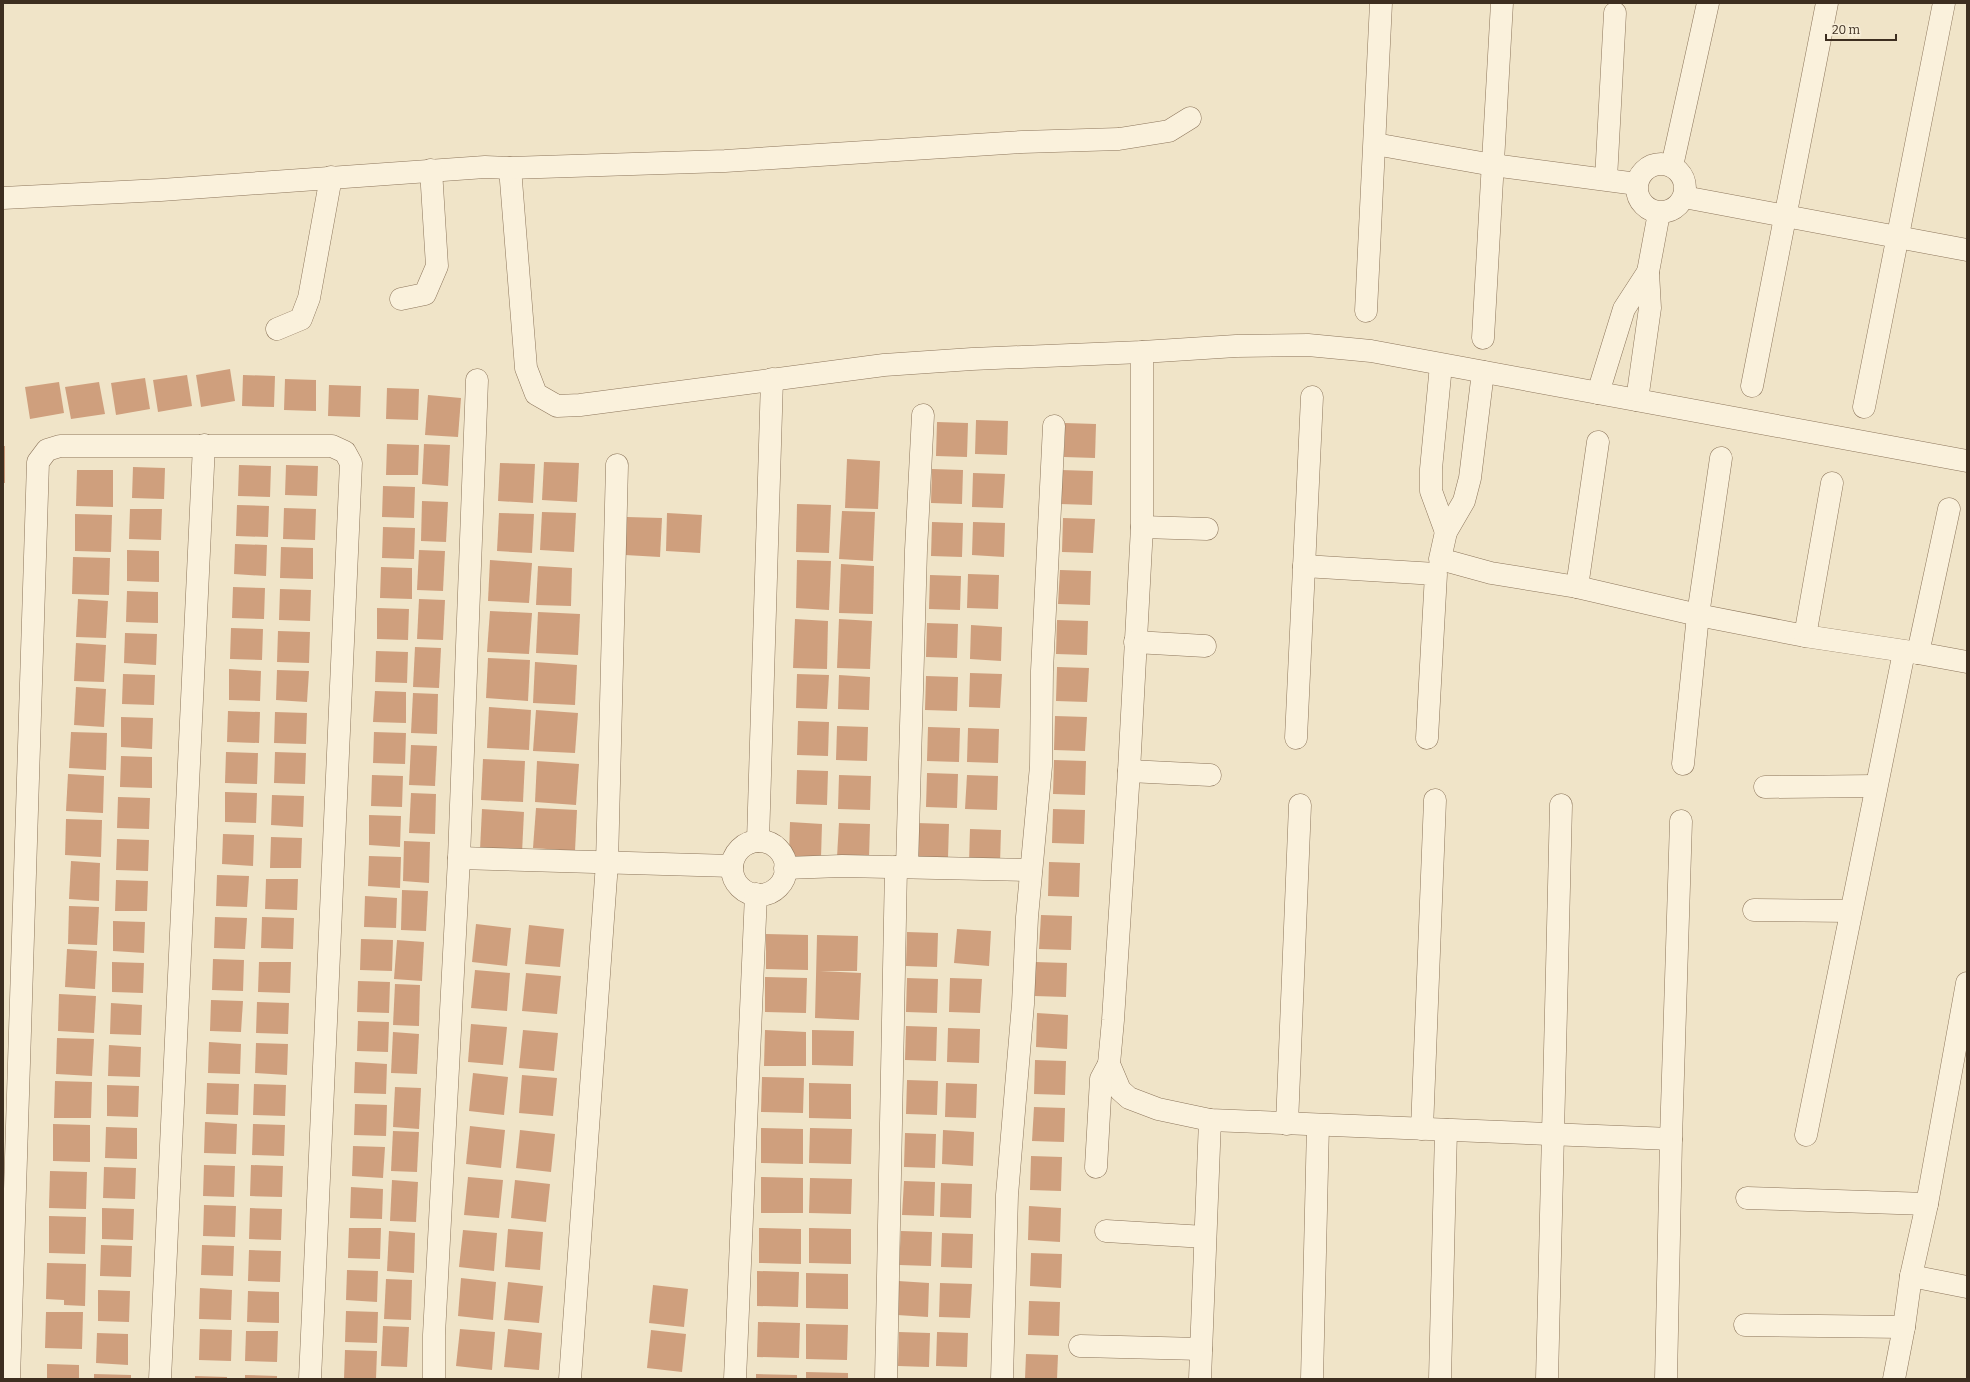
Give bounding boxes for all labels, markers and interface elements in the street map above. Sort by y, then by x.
scale bar [1826,16,1896,42]
text: 20 m [1832,23,1861,37]

